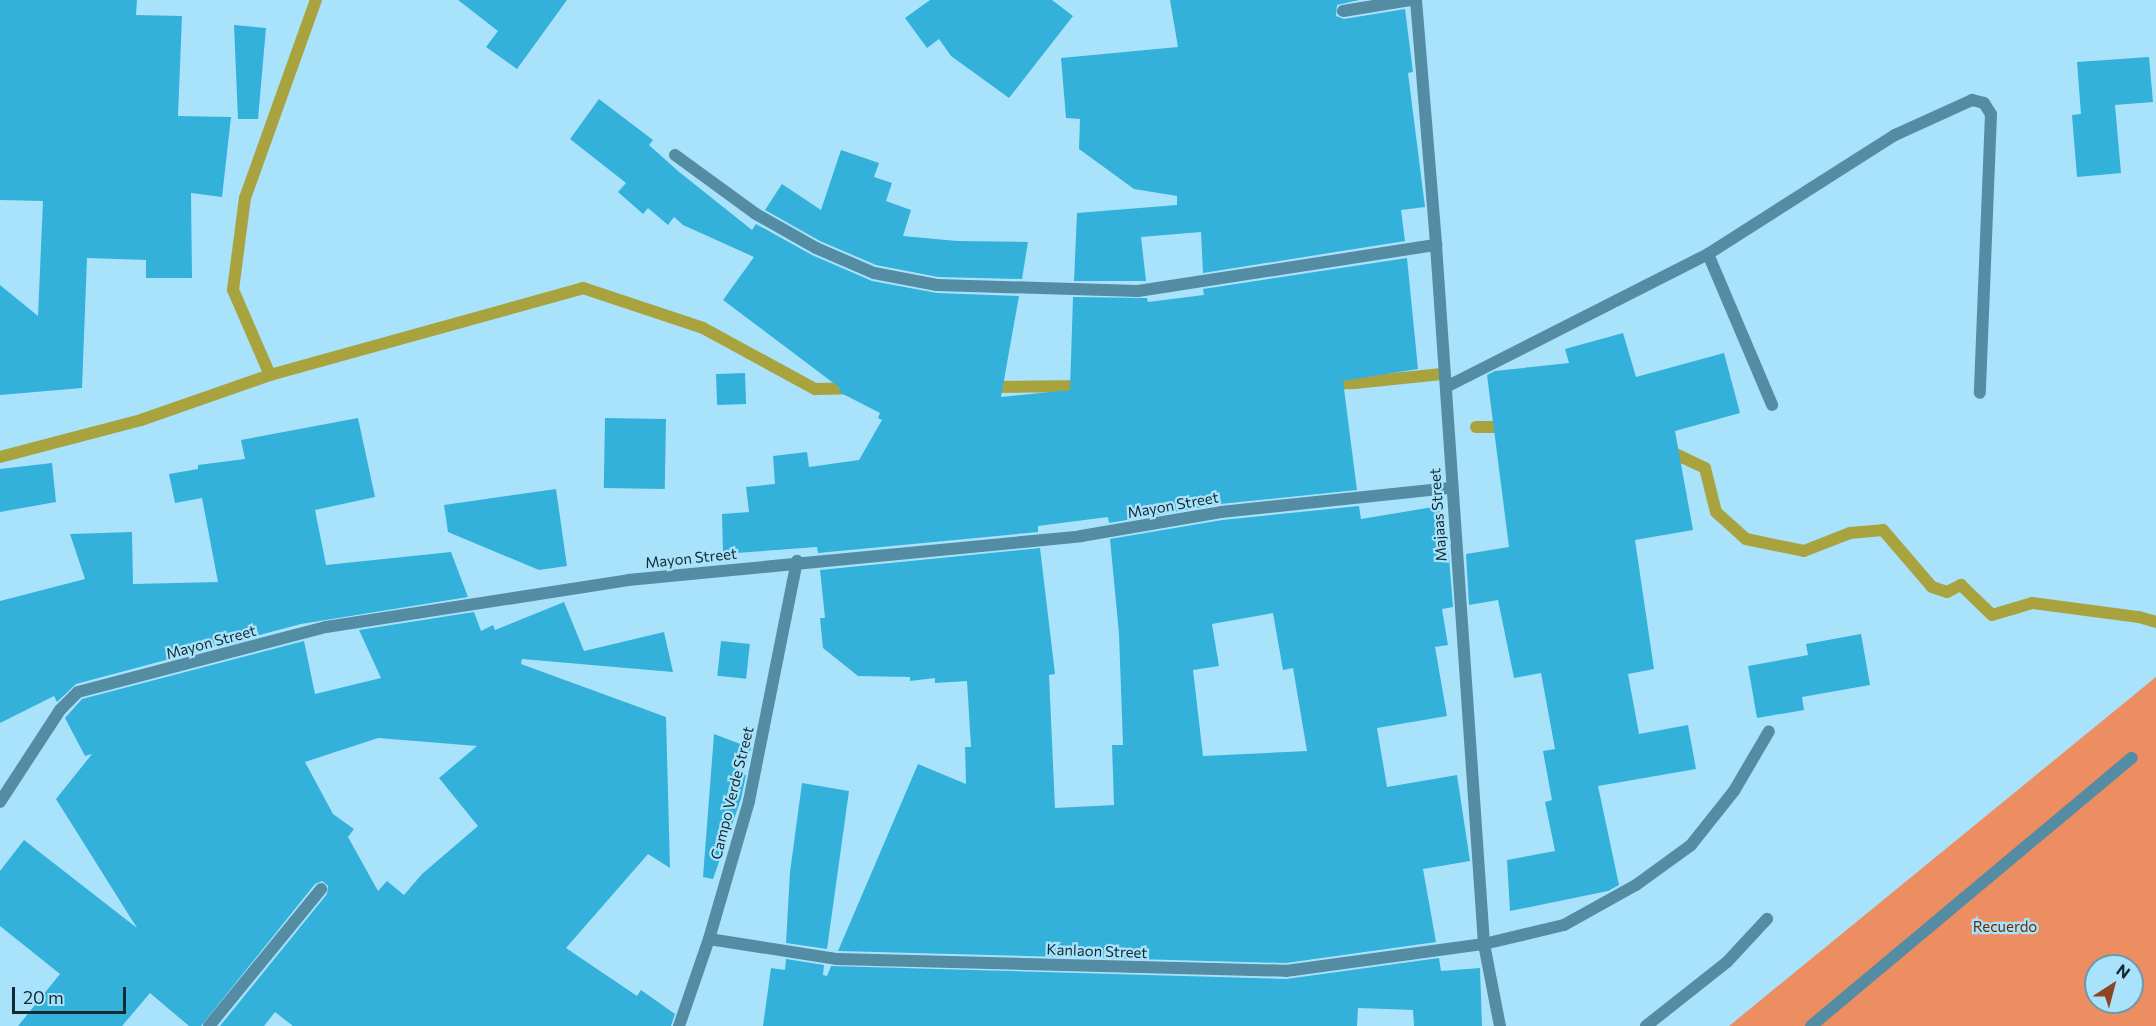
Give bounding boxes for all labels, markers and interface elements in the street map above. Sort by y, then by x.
street label: Majaas Street [1426,468,1450,562]
street label: Mayon Street [1126,488,1220,522]
street label: Mayon Street [644,544,738,572]
street label: Mayon Street [164,621,258,663]
street label: Campo Verde Street [707,725,757,861]
park label: Recuerdo [1973,918,2037,936]
street label: Kanlaon Street [1046,940,1148,962]
north arrow [2084,954,2144,1014]
text: N [2113,959,2134,982]
scale bar [15,975,129,1013]
text: 20 m [23,986,64,1008]

